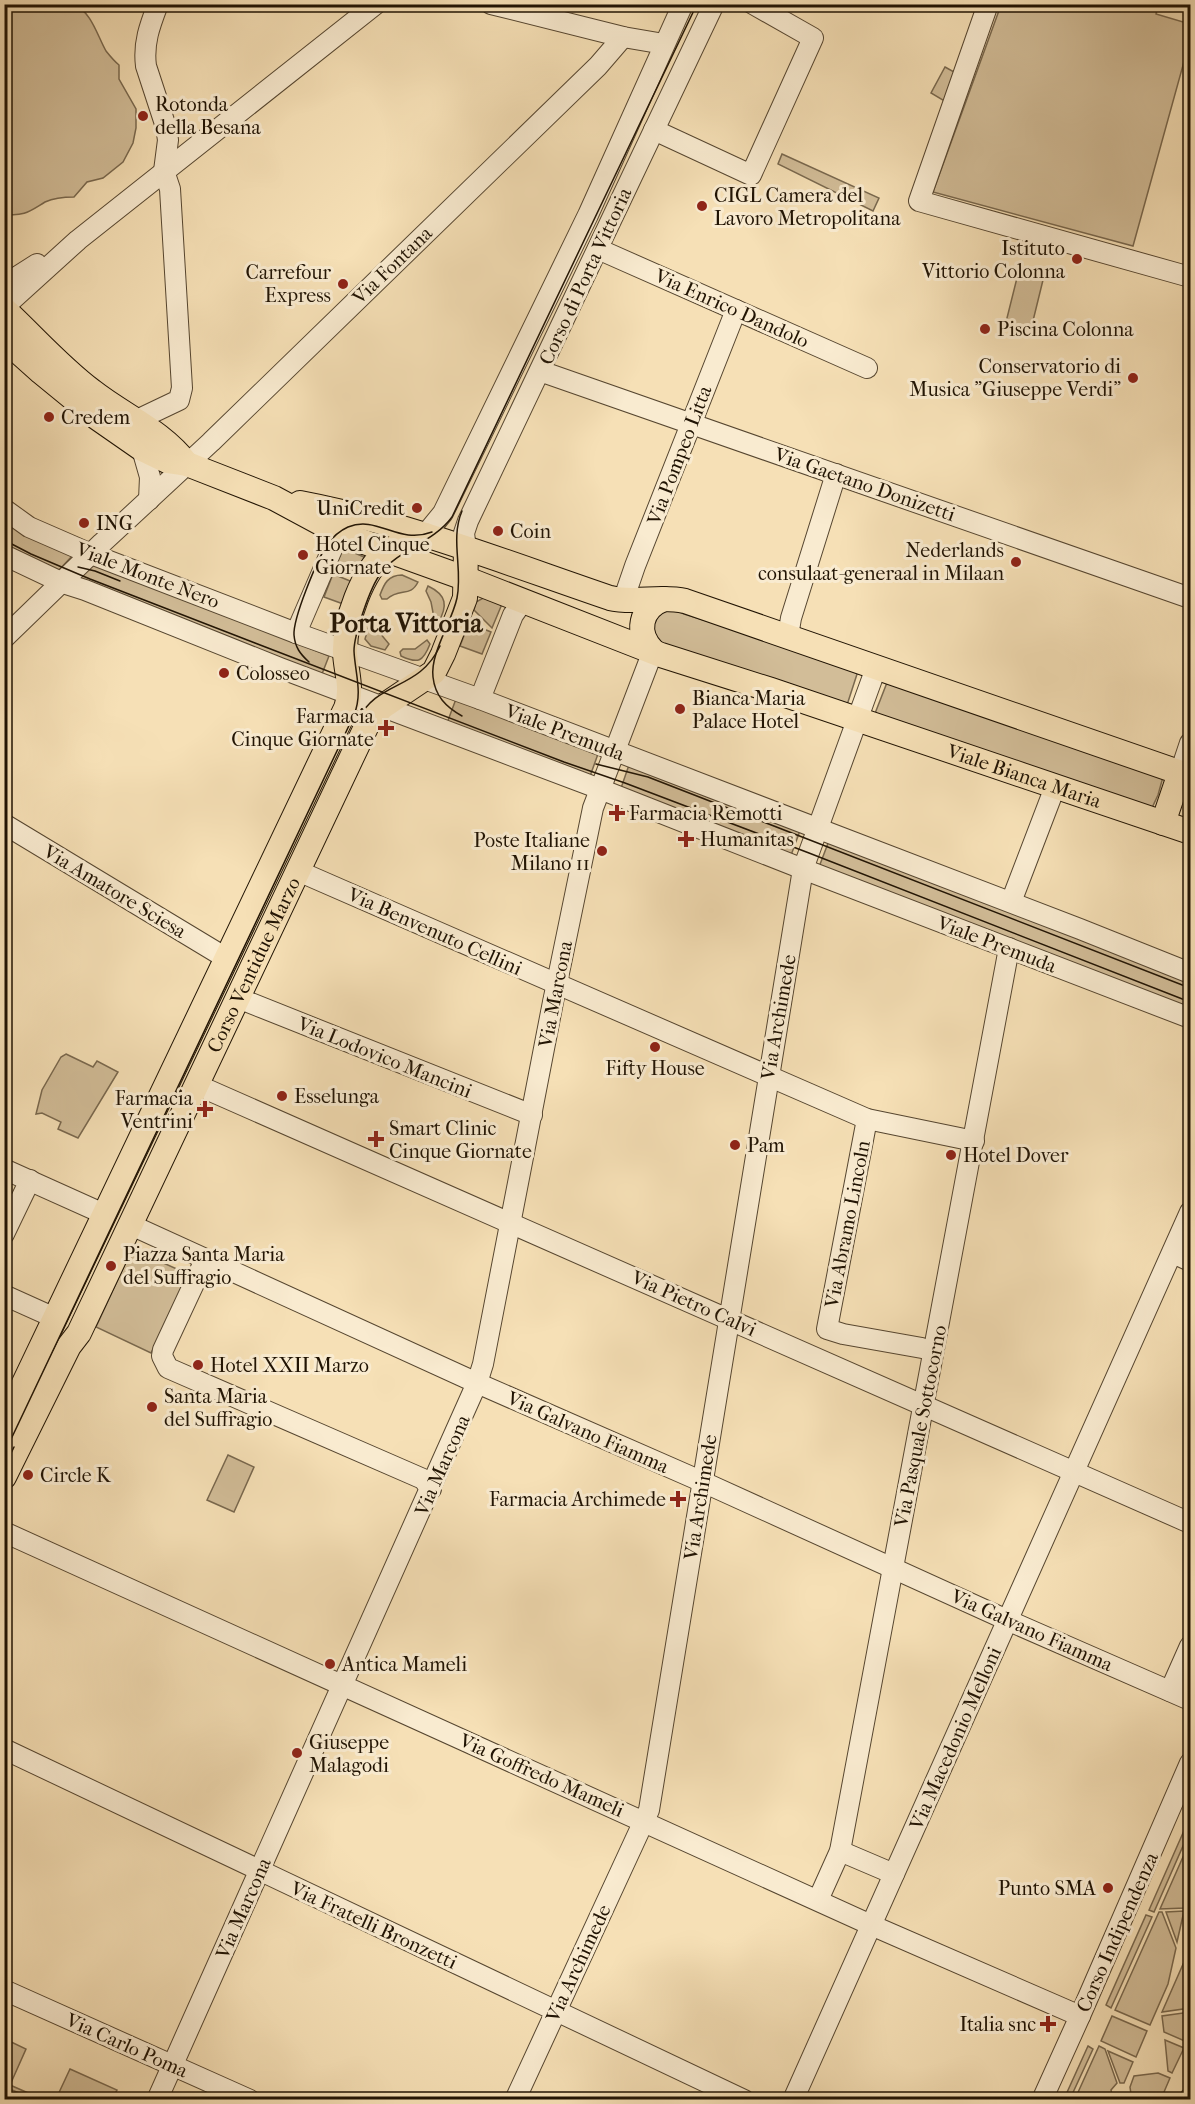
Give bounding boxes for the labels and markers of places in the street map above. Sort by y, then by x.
place label: Rotonda della Besana [155,93,261,139]
marker: Rotonda della Besana [136,109,150,123]
place label: CIGL Camera del Lavoro Metropolitana [714,184,901,230]
marker: CIGL Camera del Lavoro Metropolitana [695,199,709,213]
place label: Istituto Vittorio Colonna [921,237,1066,283]
marker: Istituto Vittorio Colonna [1070,252,1084,266]
place label: Carrefour Express [245,261,331,307]
marker: Carrefour Express [336,277,350,291]
place label: Piscina Colonna [997,318,1134,341]
marker: Piscina Colonna [978,322,992,336]
place label: Conservatorio di Musica "Giuseppe Verdi" [909,355,1121,401]
marker: Conservatorio di Musica "Giuseppe Verdi" [1126,371,1140,385]
place label: Credem [61,406,130,429]
marker: Credem [42,410,56,424]
place label: UniCredit [317,497,405,520]
marker: UniCredit [410,501,424,515]
place label: ING [96,512,133,535]
marker: ING [77,516,91,530]
place label: Coin [510,520,551,543]
marker: Coin [491,524,505,538]
place label: Hotel Cinque Giornate [315,533,430,579]
place label: Nederlands consulaat-generaal in Milaan [758,539,1004,585]
marker: Hotel Cinque Giornate [296,548,310,562]
marker: Nederlands consulaat-generaal in Milaan [1009,555,1023,569]
place label: Colosseo [236,662,310,685]
marker: Colosseo [217,666,231,680]
place label: Bianca Maria Palace Hotel [692,687,806,733]
marker: Bianca Maria Palace Hotel [673,702,687,716]
place label: Farmacia Cinque Giornate [231,705,375,751]
marker: Farmacia Cinque Giornate [379,721,393,735]
place label: Farmacia Remotti [629,802,783,825]
marker: Farmacia Remotti [610,806,624,820]
place label: Humanitas [700,828,794,851]
place label: Poste Italiane Milano 11 [474,829,590,875]
marker: Humanitas [677,830,695,848]
marker: Poste Italiane Milano 11 [595,844,609,858]
marker: Fifty House [648,1040,662,1054]
place label: Fifty House [605,1057,705,1080]
place label: Esselunga [294,1085,380,1108]
place label: Farmacia Ventrini [115,1087,194,1133]
marker: Esselunga [275,1089,289,1103]
marker: Farmacia Ventrini [198,1102,212,1116]
place label: Smart Clinic Cinque Giornate [389,1117,532,1163]
marker: Smart Clinic Cinque Giornate [367,1130,385,1148]
place label: Pam [747,1134,785,1157]
marker: Pam [728,1138,742,1152]
place label: Hotel Dover [963,1144,1069,1167]
marker: Hotel Dover [944,1148,958,1162]
place label: Piazza Santa Maria del Suffragio [123,1243,285,1289]
marker: Piazza Santa Maria del Suffragio [104,1259,118,1273]
place label: Hotel XXII Marzo [210,1354,369,1377]
marker: Hotel XXII Marzo [191,1358,205,1372]
place label: Santa Maria del Suffragio [164,1385,272,1431]
marker: Santa Maria del Suffragio [145,1400,159,1414]
place label: Circle K [40,1464,112,1487]
marker: Circle K [21,1468,35,1482]
place label: Farmacia Archimede [489,1488,666,1511]
marker: Farmacia Archimede [671,1492,685,1506]
place label: Antica Mameli [341,1653,467,1676]
marker: Antica Mameli [323,1657,337,1671]
place label: Giuseppe Malagodi [309,1731,389,1777]
marker: Giuseppe Malagodi [290,1746,304,1760]
place label: Punto SMA [998,1877,1097,1900]
marker: Punto SMA [1101,1881,1115,1895]
place label: Italia snc [959,2013,1036,2036]
marker: Italia snc [1041,2017,1055,2031]

